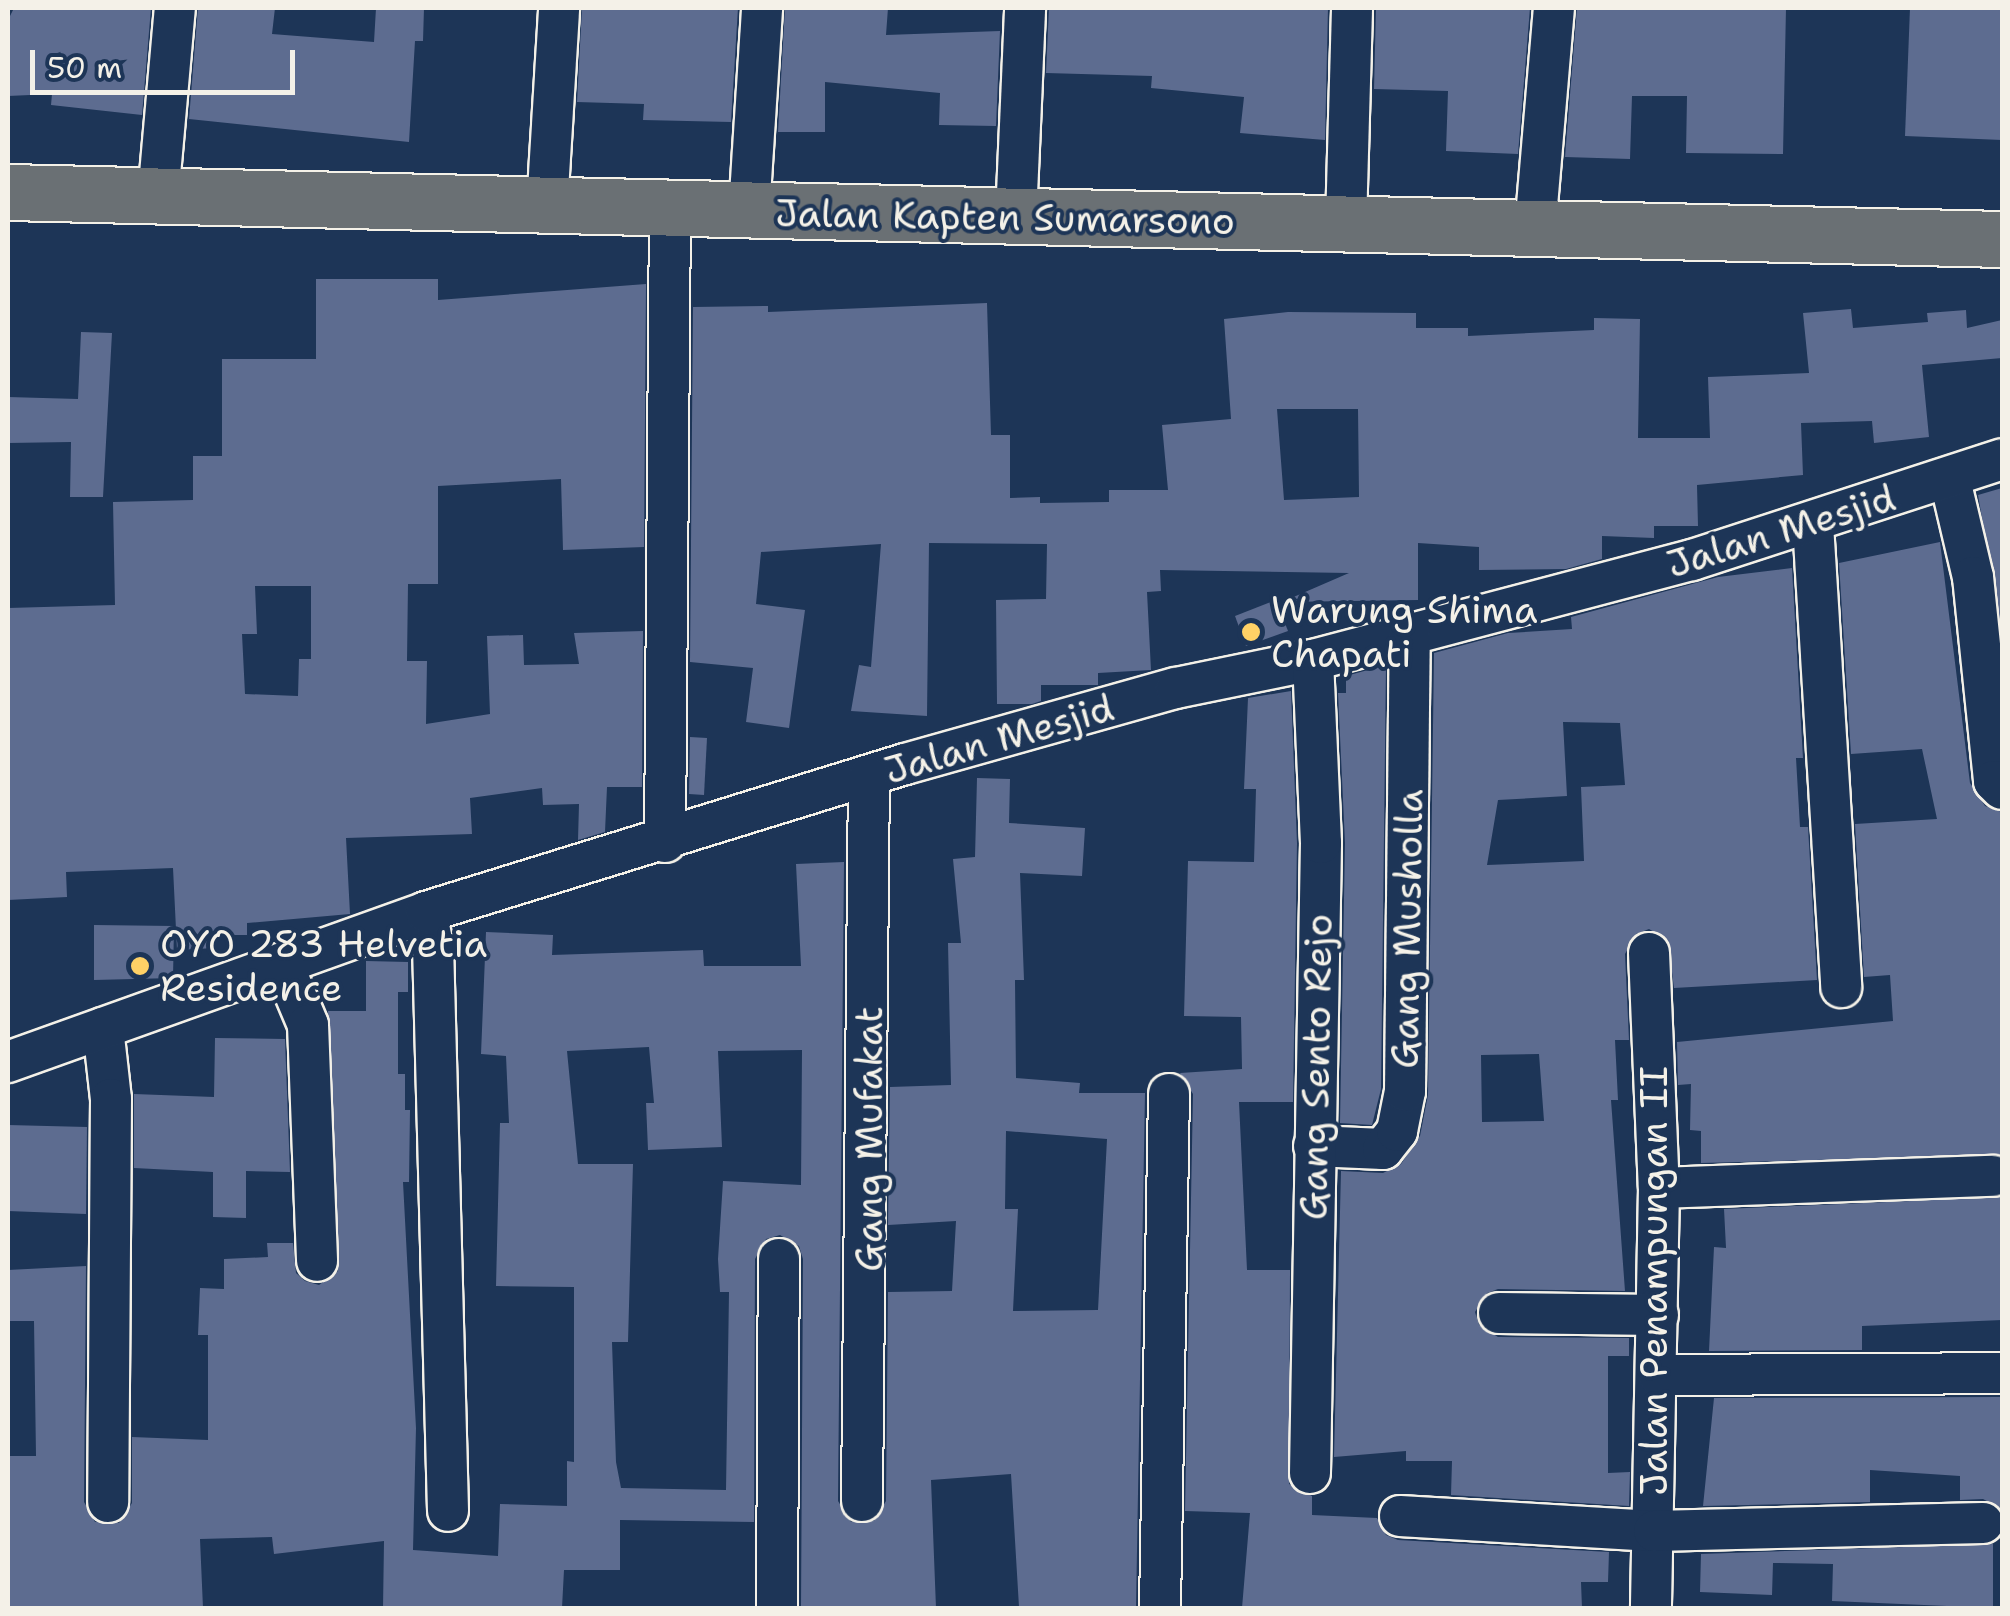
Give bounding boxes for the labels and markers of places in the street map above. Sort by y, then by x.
place label: Warung Shima Chapati [1271,587,1538,676]
marker: Warung Shima Chapati [1240,621,1262,643]
place label: OYO 283 Helvetia Residence [160,921,487,1011]
marker: OYO 283 Helvetia Residence [129,955,151,977]

